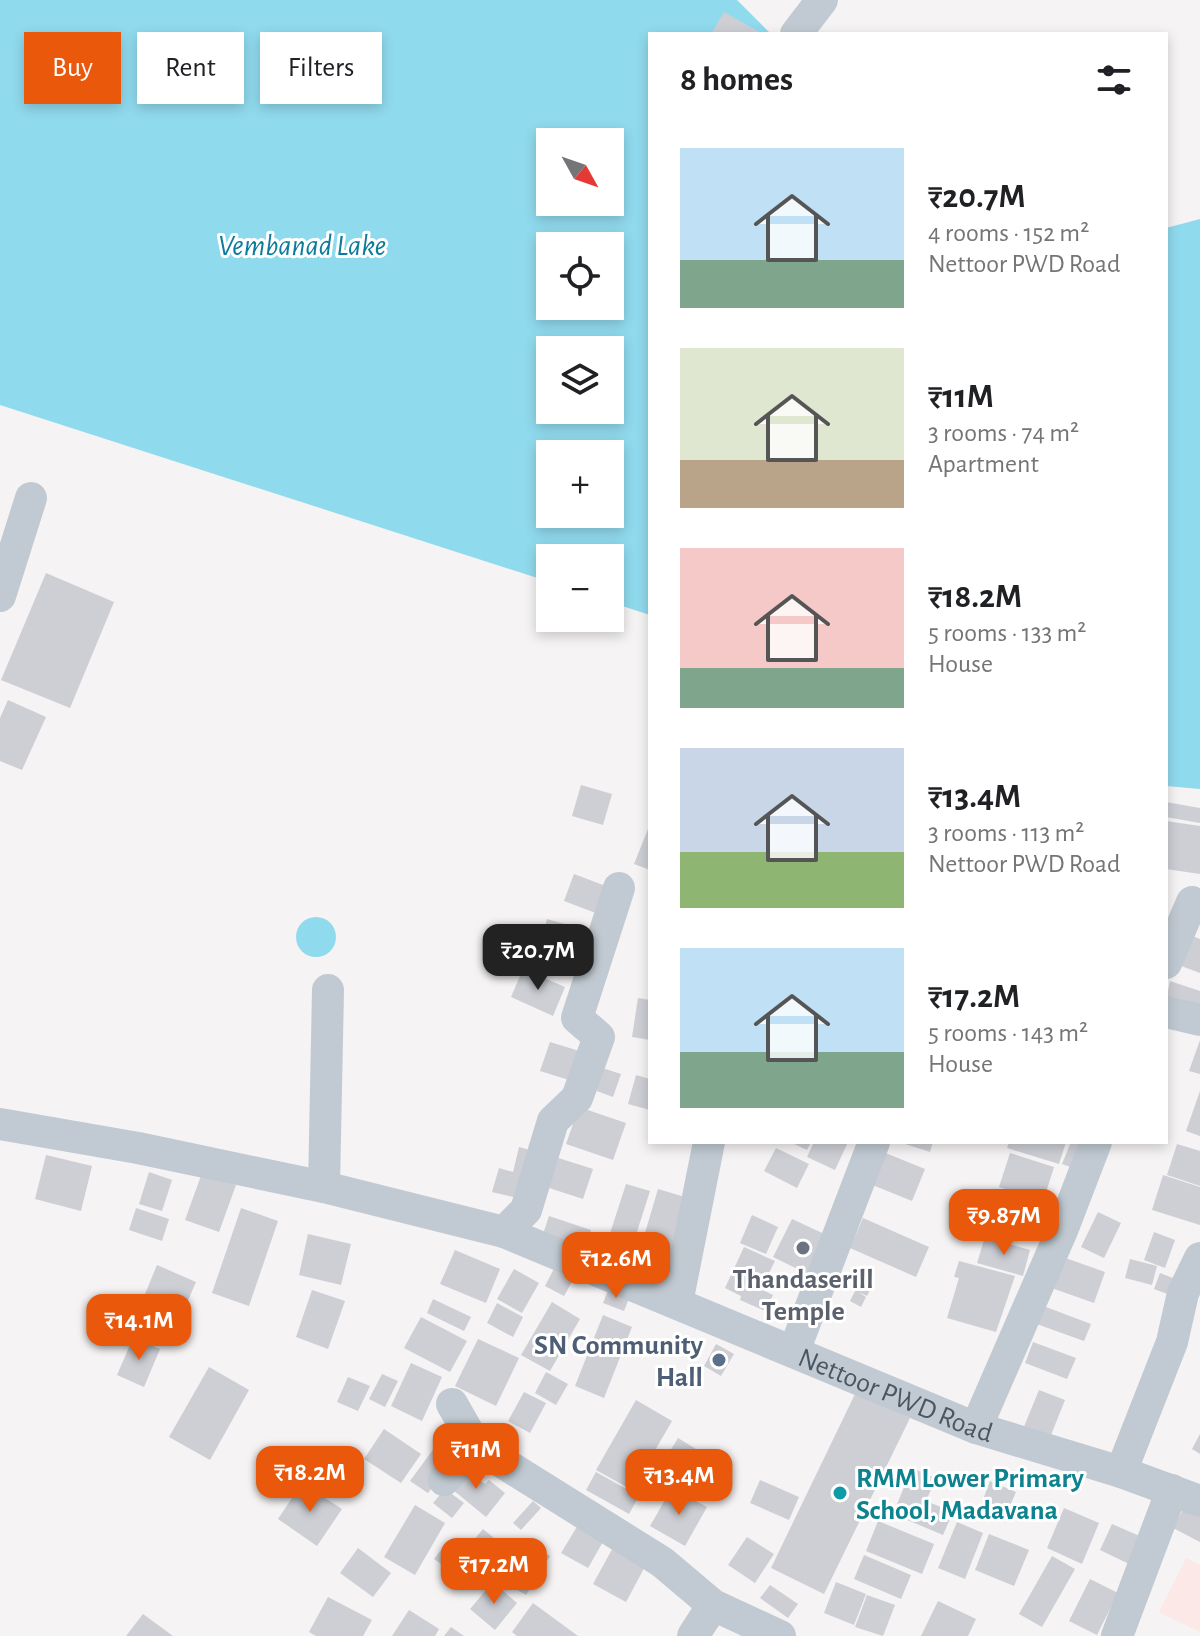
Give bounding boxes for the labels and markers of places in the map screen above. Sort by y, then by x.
pin: ₹20.7M [473,924,603,992]
pin: ₹9.87M [939,1189,1069,1257]
pin: ₹12.6M [551,1232,681,1300]
marker: Thandaserill Temple [794,1239,812,1257]
place label: Thandaserill Temple [732,1266,874,1326]
pin: ₹14.1M [74,1294,204,1362]
place label: SN Community Hall [534,1332,703,1392]
marker: SN Community Hall [710,1351,728,1369]
pin: ₹11M [429,1423,523,1491]
pin: ₹18.2M [245,1446,375,1514]
pin: ₹13.4M [614,1449,744,1517]
place label: RMM Lower Primary School, Madavana [856,1465,1084,1525]
marker: RMM Lower Primary School, Madavana [831,1484,849,1502]
pin: ₹17.2M [429,1538,559,1606]

